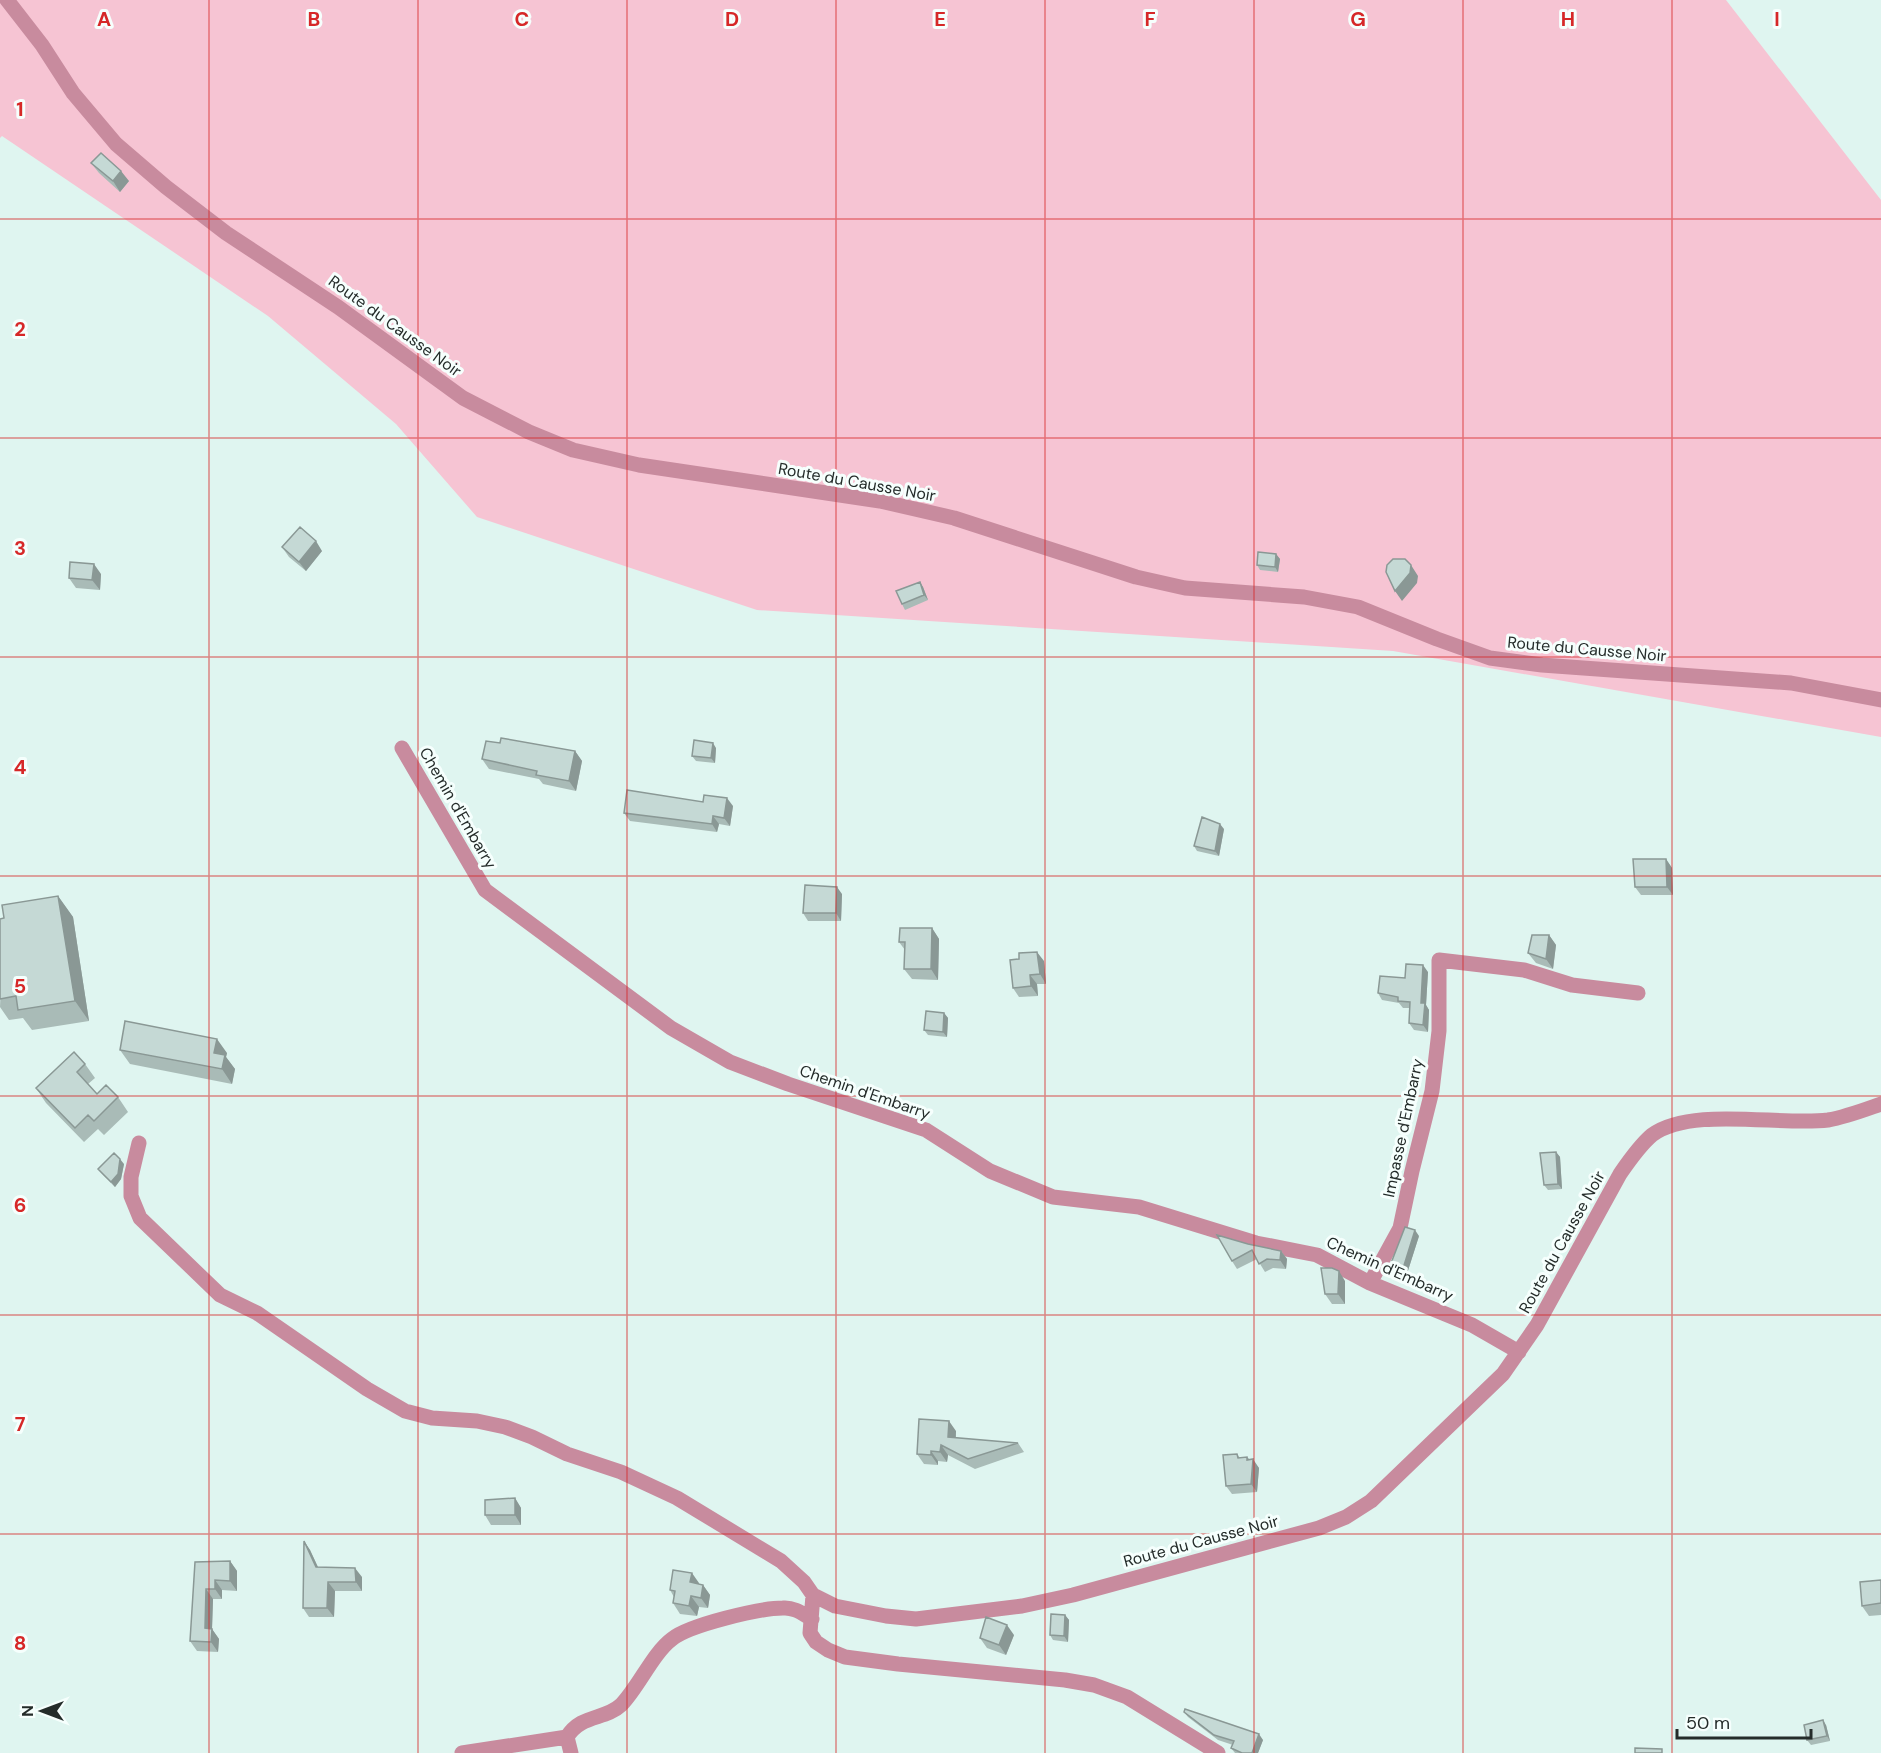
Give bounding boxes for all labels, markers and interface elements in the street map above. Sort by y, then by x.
text: A [97,6,111,32]
text: B [308,6,320,32]
text: C [515,6,529,32]
text: D [725,6,739,32]
text: E [934,6,946,32]
text: F [1144,6,1156,32]
text: G [1350,6,1366,32]
text: H [1561,6,1575,32]
text: I [1774,6,1780,32]
text: 1 [16,96,24,122]
street label: Route du Causse Noir [324,271,466,381]
text: 2 [14,316,26,342]
street label: Route du Causse Noir [777,458,937,506]
text: 3 [14,535,26,561]
street label: Route du Causse Noir [1507,632,1667,666]
street label: Chemin d'Embarry [415,744,501,872]
text: 4 [14,754,27,780]
text: 5 [14,973,26,999]
street label: Impasse d'Embarry [1378,1057,1428,1199]
street label: Chemin d'Embarry [797,1060,933,1124]
street label: Route du Causse Noir [1514,1167,1610,1317]
text: 6 [14,1192,26,1218]
street label: Chemin d'Embarry [1323,1232,1457,1306]
text: 7 [15,1411,26,1437]
street label: Route du Causse Noir [1121,1510,1281,1572]
text: 8 [14,1630,26,1656]
north arrow [12,1681,72,1741]
scale bar [1677,1702,1810,1740]
text: N [17,1705,38,1717]
text: 50 m [1686,1711,1730,1735]

